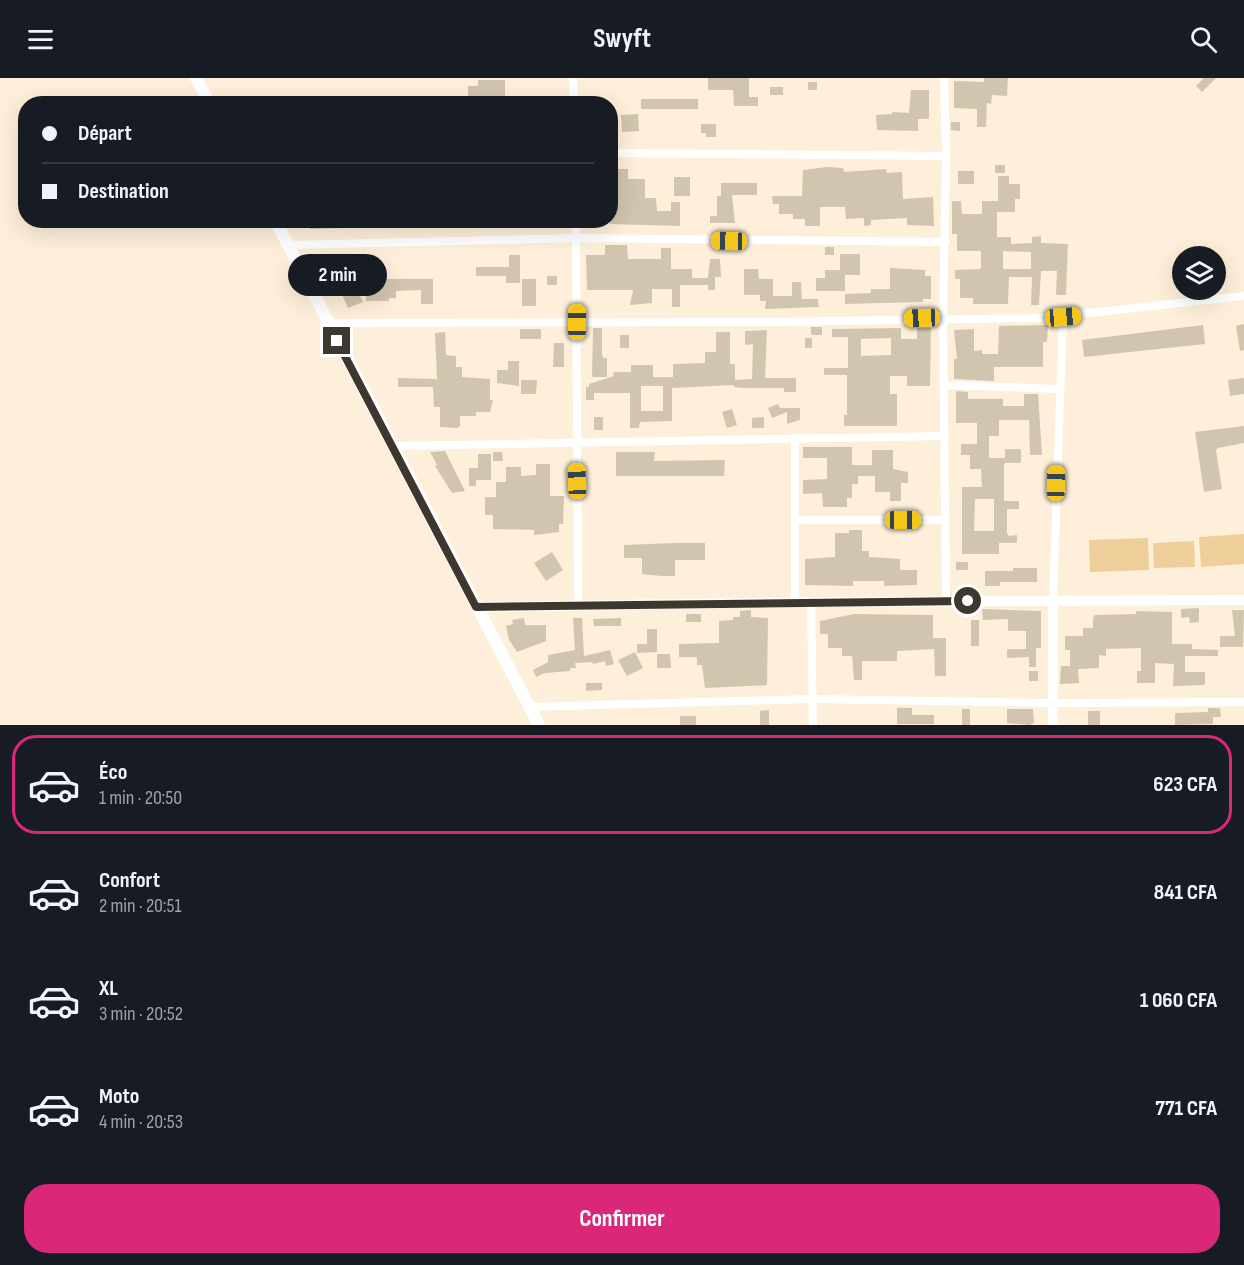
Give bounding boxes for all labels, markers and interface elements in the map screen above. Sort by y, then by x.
icon: menu [24,23,57,56]
text: Swyft [593,23,651,55]
icon: search [1187,23,1220,56]
text: Départ [78,120,132,147]
text: Destination [78,178,169,205]
car [711,232,747,250]
map controls [1172,246,1226,300]
button: layers [1172,246,1226,300]
callout: 2 min [288,254,386,296]
text: 2 min [318,263,357,287]
car [568,304,586,340]
car [1044,306,1082,328]
car [904,308,940,328]
route end [323,327,350,354]
car [567,463,587,499]
car [1047,465,1065,501]
car [885,511,921,529]
route start [954,587,981,614]
icon: car [27,758,81,812]
text: Éco [99,759,127,786]
text: 623 CFA [1153,771,1217,798]
text: 1 min · 20:50 [99,786,182,810]
icon: car [27,866,81,920]
text: Confort [99,867,160,894]
text: 841 CFA [1154,879,1217,906]
text: 2 min · 20:51 [99,894,182,918]
icon: car [27,974,81,1028]
text: XL [99,975,118,1002]
text: 1 060 CFA [1140,987,1217,1014]
text: 3 min · 20:52 [99,1002,183,1026]
icon: car [27,1082,81,1136]
text: Moto [99,1083,139,1110]
text: 771 CFA [1155,1095,1217,1122]
text: 4 min · 20:53 [99,1110,183,1134]
button: Confirmer [24,1184,1220,1253]

